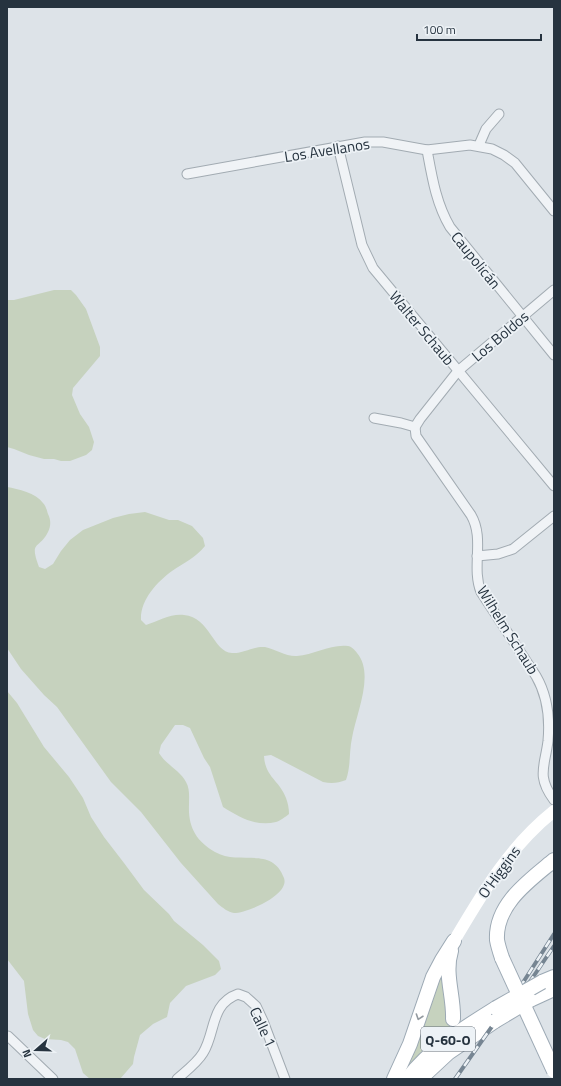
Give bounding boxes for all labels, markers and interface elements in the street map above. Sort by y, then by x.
scale bar [417,16,541,42]
text: 100 m [423,20,456,39]
street label: Los Avellanos [283,132,371,168]
street label: Caupolicán [446,226,506,294]
street label: Walter Schaub [384,286,460,371]
street label: Los Boldos [466,305,534,367]
street label: Wilhelm Schaub [471,581,545,679]
street label: O'Higgins [472,841,526,903]
street label: Calle 1 [244,1003,282,1051]
one-way arrow [415,1014,423,1021]
road number: Q-60-O [421,1027,475,1051]
north arrow [16,1030,56,1070]
text: N [18,1047,35,1060]

